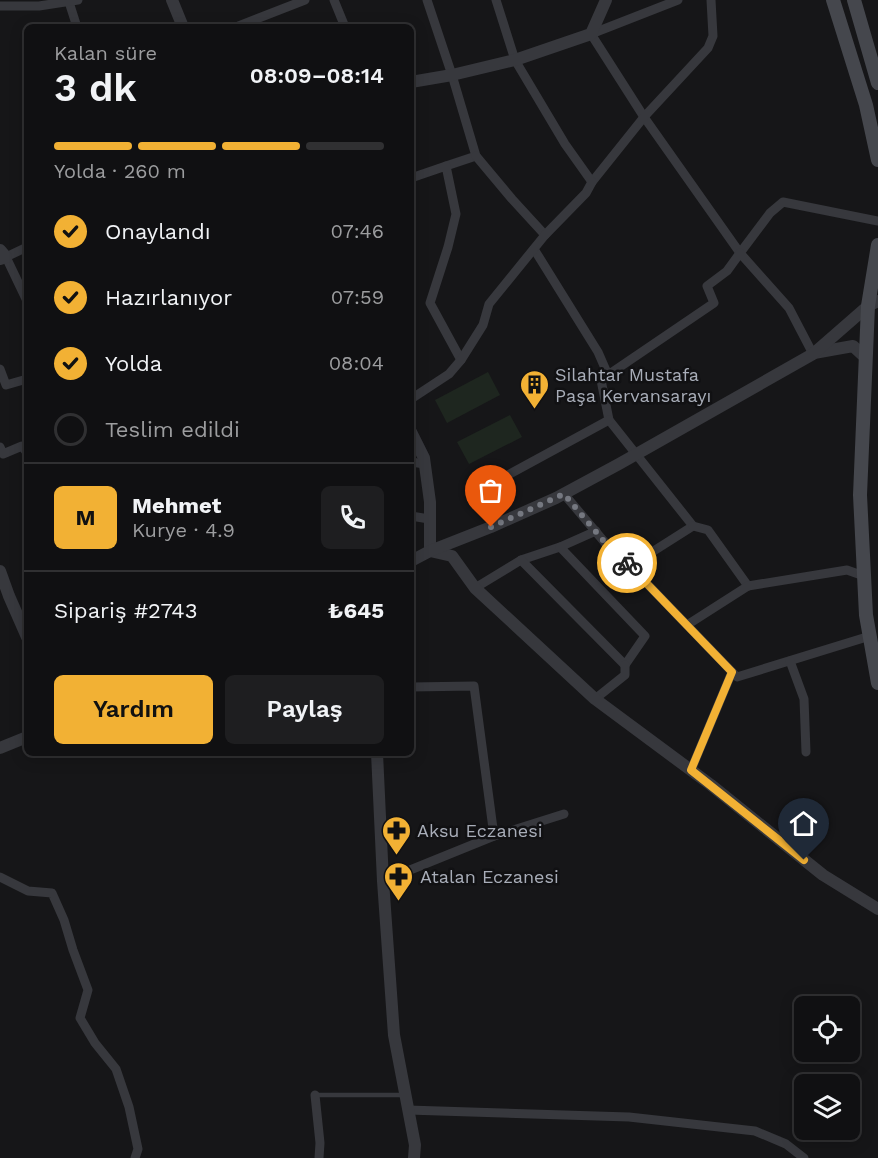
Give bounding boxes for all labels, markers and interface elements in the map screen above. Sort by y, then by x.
text: Kalan süre [54,41,157,65]
text: 08:09–08:14 [250,63,384,88]
text: 3 dk [54,65,137,110]
text: Yolda · 260 m [54,159,186,183]
icon: check [54,215,87,248]
text: Onaylandı [105,219,211,244]
text: 07:46 [330,219,384,243]
icon: check [54,281,87,314]
text: Hazırlanıyor [105,285,232,310]
text: 07:59 [331,285,384,309]
icon: check [54,347,87,380]
text: Yolda [105,351,162,376]
text: 08:04 [329,351,384,375]
place label: Silahtar Mustafa Paşa Kervansarayı [555,364,711,406]
building icon: Silahtar Mustafa Paşa Kervansarayı [518,368,550,410]
text: Teslim edildi [105,417,240,442]
pin [465,465,516,527]
icon: bag [474,474,507,507]
button: phone [321,486,384,549]
text: Mehmet [132,493,221,518]
text: M [75,505,96,530]
text: Kurye · 4.9 [132,518,235,542]
courier [597,533,657,593]
icon: bike [611,547,644,580]
text: Sipariş #2743 [54,598,198,623]
text: ₺645 [328,598,384,623]
button: Yardım [54,675,213,744]
button: Paylaş [225,675,384,744]
pin [778,798,829,860]
icon: home [787,807,820,840]
pharmacy icon: Aksu Eczanesi [380,814,412,856]
place label: Aksu Eczanesi [417,820,542,841]
pharmacy icon: Atalan Eczanesi [383,860,415,902]
place label: Atalan Eczanesi [420,866,559,887]
map controls [794,996,860,1140]
button: locate [794,996,860,1062]
button: layers [794,1074,860,1140]

